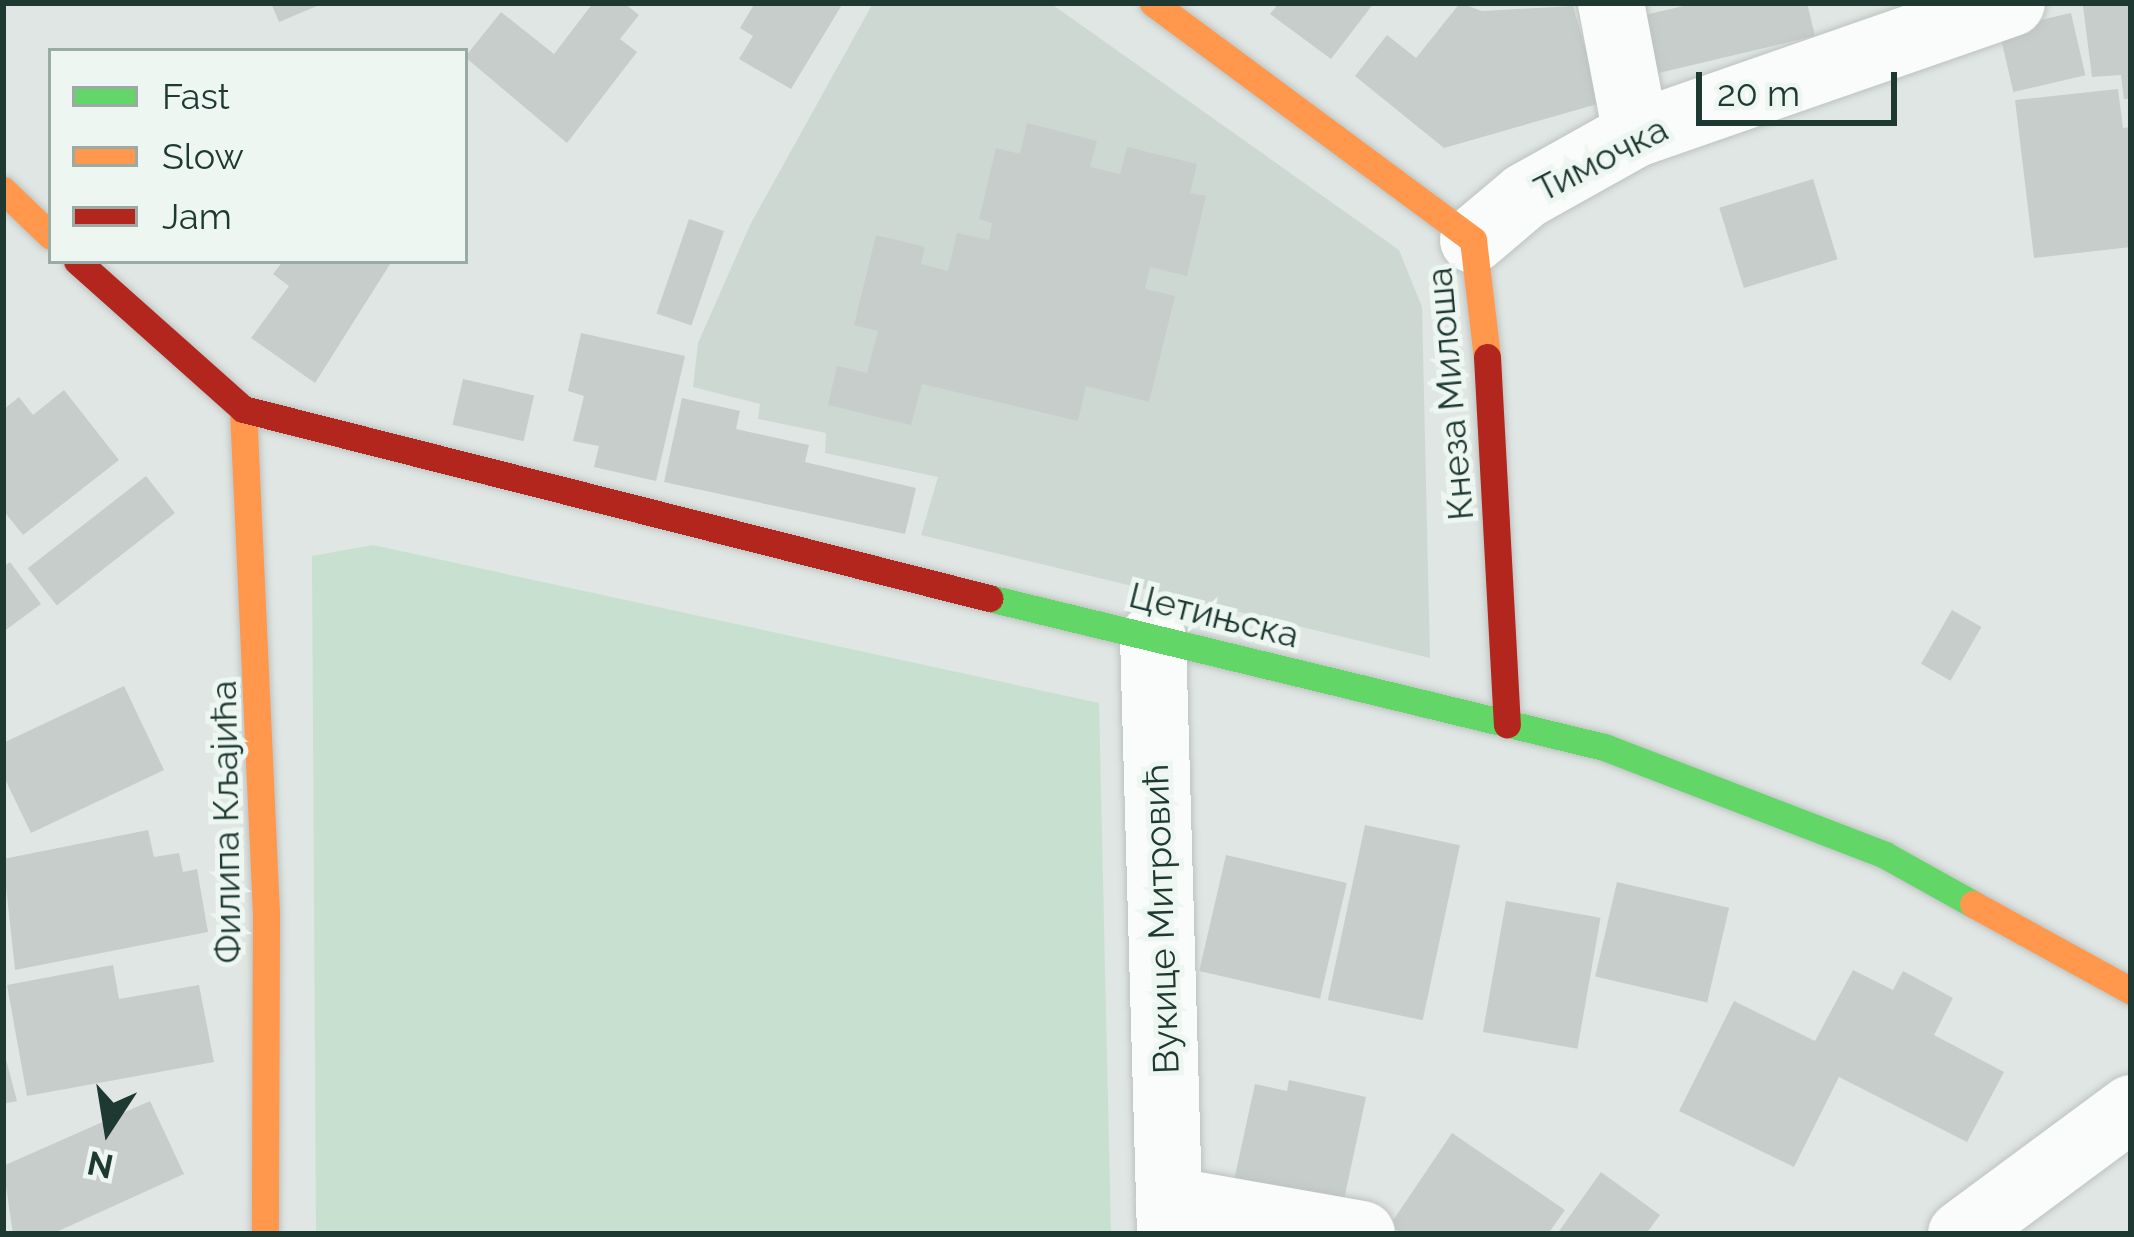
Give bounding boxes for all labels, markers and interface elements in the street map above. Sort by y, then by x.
legend [48,48,468,264]
scale bar [1702,48,1903,122]
text: 20 m [1717,72,1800,114]
text: Fast [162,75,230,117]
street label: Тимочка [1527,107,1675,211]
text: Slow [162,135,244,177]
text: Jam [162,195,232,237]
street label: Кнеза Милоша [1417,266,1483,522]
street label: Цетињска [1125,573,1303,657]
street label: Филипа Кљајића [202,680,250,964]
street label: Вукице Митровић [1134,763,1188,1075]
north arrow [48,1069,168,1189]
text: N [84,1143,117,1186]

